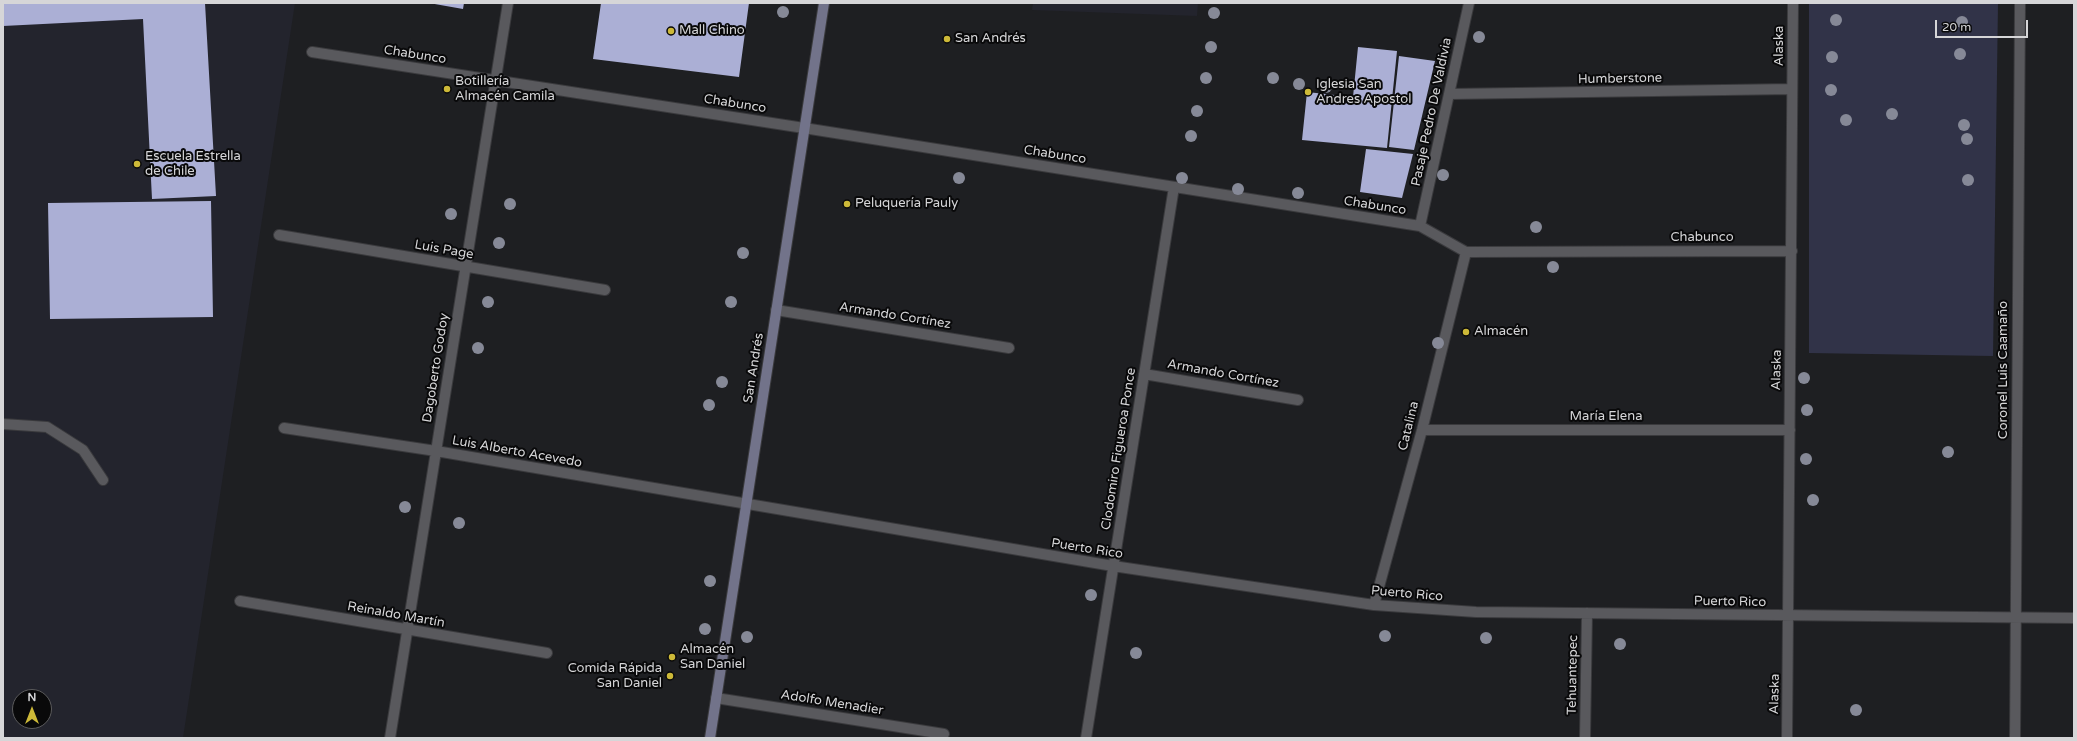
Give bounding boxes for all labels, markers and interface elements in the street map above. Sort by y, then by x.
scale bar [1937,12,2030,38]
text: 20 m [1942,20,1971,34]
place label: Mall Chino [679,23,745,39]
marker: Mall Chino [666,26,676,36]
street label: Alaska [1772,26,1788,66]
place label: San Andrés [955,31,1026,47]
marker: San Andrés [942,34,952,44]
street label: Pasaje Pedro De Valdivia [1409,36,1455,188]
street label: Chabunco [383,42,447,68]
street label: Humberstone [1578,70,1662,88]
place label: Botillería Almacén Camila [455,74,555,105]
place label: Iglesia San Andres Apostol [1316,77,1411,108]
marker: Botillería Almacén Camila [442,84,452,94]
marker: Iglesia San Andres Apostol [1303,87,1313,97]
street label: Chabunco [703,91,767,117]
street label: Chabunco [1023,142,1087,168]
place label: Escuela Estrella de Chile [145,149,241,180]
marker: Escuela Estrella de Chile [132,159,142,169]
street label: Chabunco [1343,193,1407,219]
place label: Peluquería Pauly [855,196,958,212]
marker: Peluquería Pauly [842,199,852,209]
street label: Chabunco [1670,230,1734,246]
street label: Luis Page [413,237,475,263]
street label: Armando Cortínez [838,299,952,333]
street label: Coronel Luis Caamaño [1996,301,2012,439]
street label: Dagoberto Godoy [420,312,452,424]
place label: Almacén [1474,324,1528,340]
marker: Almacén [1461,327,1471,337]
street label: San Andrés [741,332,767,404]
street label: Alaska [1769,350,1785,390]
street label: Armando Cortínez [1166,357,1280,391]
street label: Clodomiro Figueroa Ponce [1098,367,1140,531]
street label: Catalina [1395,400,1423,452]
street label: María Elena [1570,409,1642,425]
street label: Luis Alberto Acevedo [451,433,583,471]
street label: Puerto Rico [1050,536,1124,562]
street label: Puerto Rico [1370,583,1444,605]
street label: Puerto Rico [1694,594,1766,610]
street label: Reinaldo Martín [346,599,446,631]
street label: Tehuantepec [1565,635,1581,715]
place label: Almacén San Daniel [680,642,745,673]
marker: Almacén San Daniel [667,652,677,662]
place label: Comida Rápida San Daniel [568,661,662,692]
marker: Comida Rápida San Daniel [665,671,675,681]
street label: Alaska [1767,674,1783,714]
street label: Adolfo Menadier [780,687,884,719]
north arrow [12,689,52,729]
text: N [28,691,36,704]

